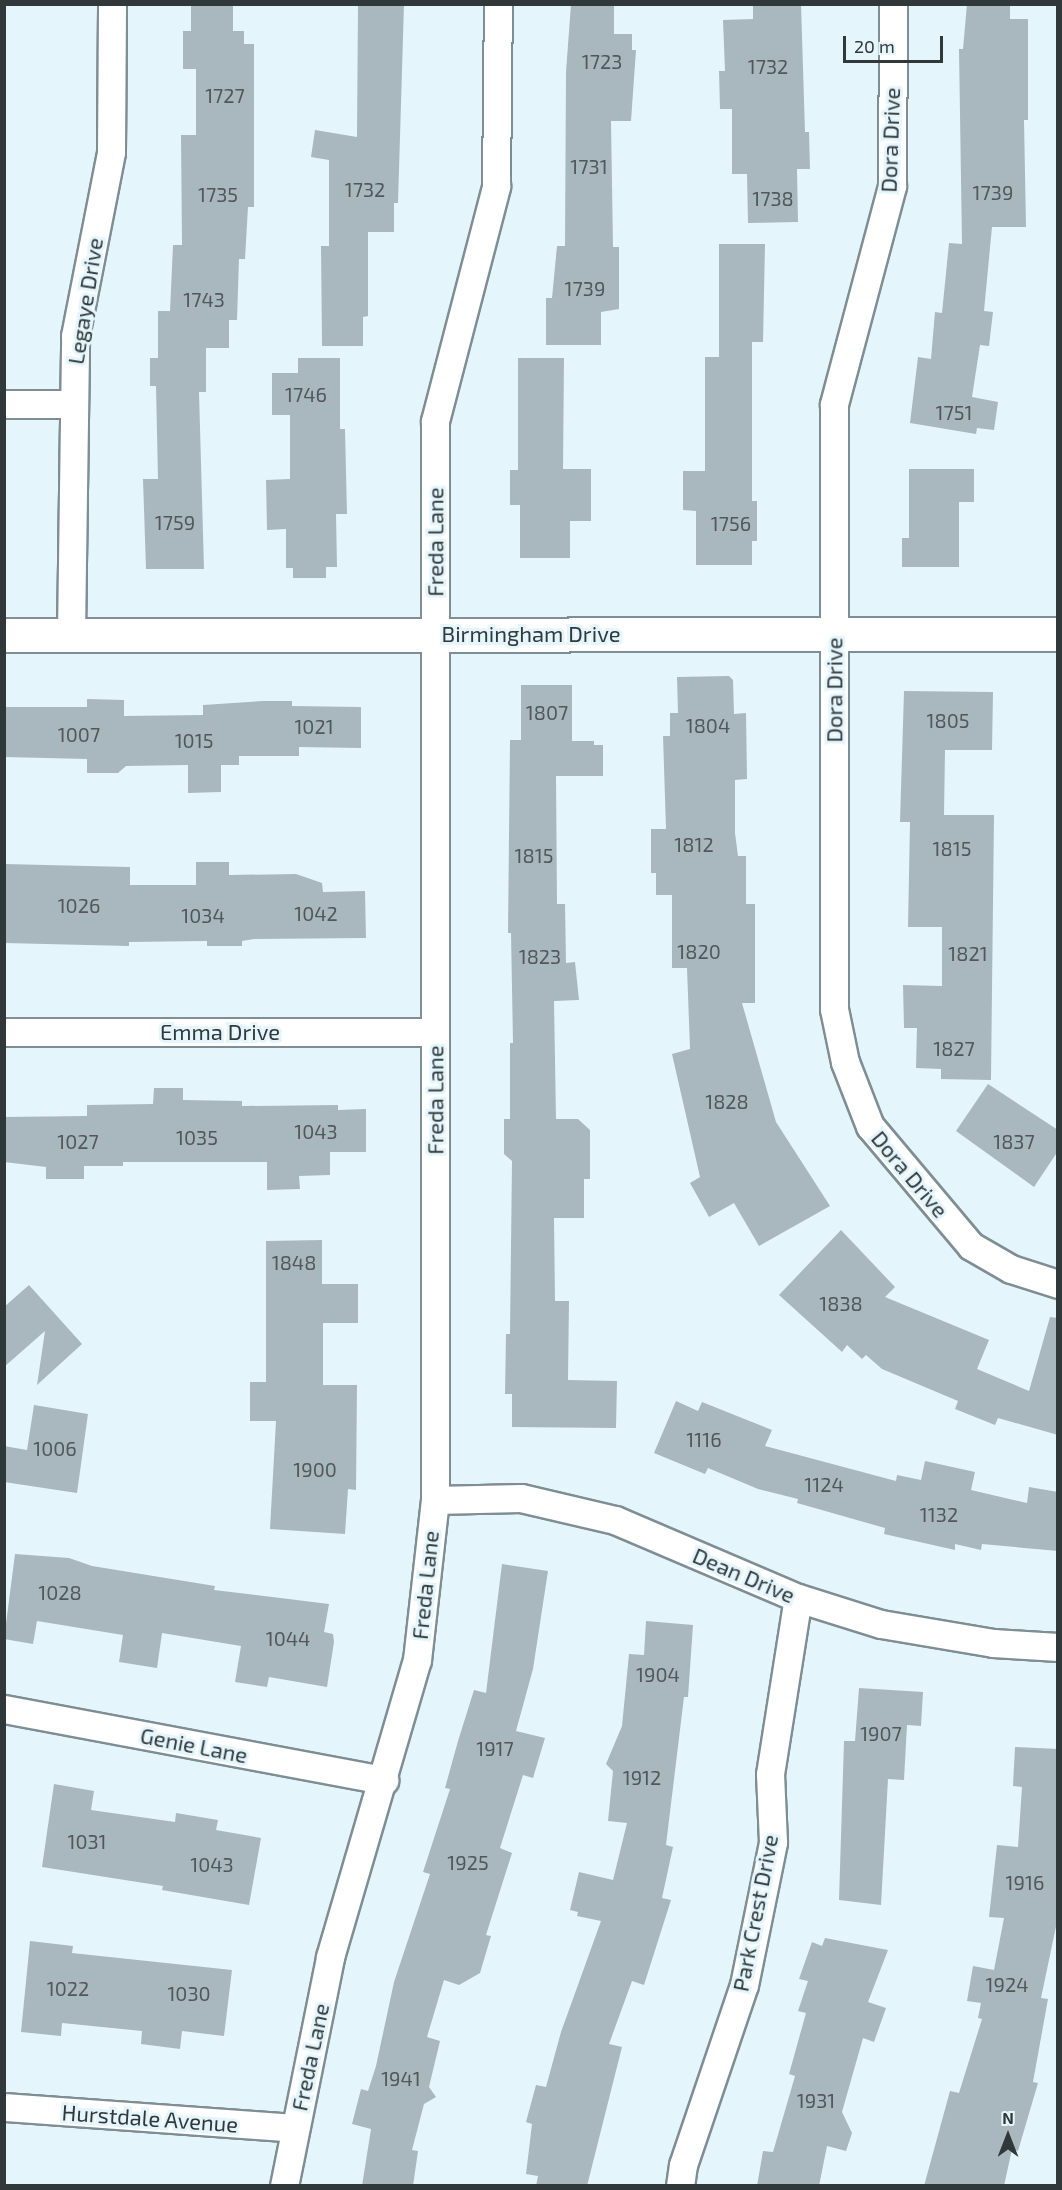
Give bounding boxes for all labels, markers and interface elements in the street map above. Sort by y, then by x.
scale bar [846,24,946,62]
text: 20 m [854,35,895,57]
house number: 1723 [582,49,622,73]
house number: 1732 [748,54,788,78]
house number: 1727 [205,83,245,107]
street label: Dora Drive [875,87,905,193]
house number: 1731 [570,154,608,178]
house number: 1732 [345,177,385,201]
house number: 1739 [973,180,1013,204]
house number: 1735 [198,182,238,206]
house number: 1738 [752,186,794,210]
street label: Legaye Drive [62,236,108,366]
house number: 1739 [565,276,605,300]
house number: 1743 [183,287,225,311]
house number: 1746 [285,382,327,406]
house number: 1751 [936,400,972,424]
street label: Freda Lane [422,487,448,597]
house number: 1759 [155,510,195,534]
house number: 1756 [711,511,751,535]
street label: Birmingham Drive [442,621,620,647]
street label: Dora Drive [821,637,847,743]
house number: 1807 [526,700,568,724]
house number: 1805 [927,708,969,732]
house number: 1804 [686,713,730,737]
house number: 1021 [294,714,334,738]
house number: 1007 [58,722,100,746]
house number: 1015 [175,728,213,752]
house number: 1812 [674,832,714,856]
house number: 1815 [933,836,971,860]
house number: 1815 [515,843,553,867]
house number: 1026 [58,893,100,917]
house number: 1042 [294,901,338,925]
house number: 1034 [181,903,225,927]
house number: 1820 [677,939,721,963]
house number: 1821 [948,941,988,965]
house number: 1823 [519,944,561,968]
street label: Emma Drive [160,1019,280,1045]
house number: 1827 [933,1036,975,1060]
street label: Freda Lane [422,1045,448,1155]
house number: 1828 [705,1089,749,1113]
house number: 1043 [294,1119,338,1143]
house number: 1035 [176,1125,218,1149]
street label: Dora Drive [866,1125,954,1223]
house number: 1027 [57,1129,99,1153]
house number: 1837 [993,1129,1035,1153]
house number: 1848 [272,1250,316,1274]
house number: 1838 [819,1291,863,1315]
house number: 1116 [686,1427,722,1451]
house number: 1006 [33,1436,77,1460]
house number: 1900 [293,1457,337,1481]
house number: 1124 [804,1472,844,1496]
house number: 1132 [920,1502,958,1526]
street label: Freda Lane [406,1529,444,1641]
street label: Dean Drive [689,1542,799,1608]
house number: 1028 [38,1580,82,1604]
house number: 1044 [266,1626,310,1650]
house number: 1904 [636,1662,680,1686]
house number: 1907 [860,1721,902,1745]
street label: Genie Lane [138,1722,250,1768]
house number: 1917 [476,1736,514,1760]
house number: 1912 [623,1765,661,1789]
house number: 1031 [67,1829,107,1853]
street label: Park Crest Drive [727,1832,783,1994]
house number: 1925 [447,1850,489,1874]
house number: 1043 [190,1852,234,1876]
house number: 1916 [1006,1870,1044,1894]
house number: 1924 [986,1972,1028,1996]
house number: 1022 [47,1976,89,2000]
house number: 1030 [167,1981,211,2005]
street label: Freda Lane [286,2001,334,2113]
house number: 1941 [381,2066,421,2090]
house number: 1931 [797,2088,835,2112]
street label: Hurstdale Avenue [61,2099,239,2137]
north arrow [978,2106,1038,2166]
text: N [1002,2108,1014,2127]

